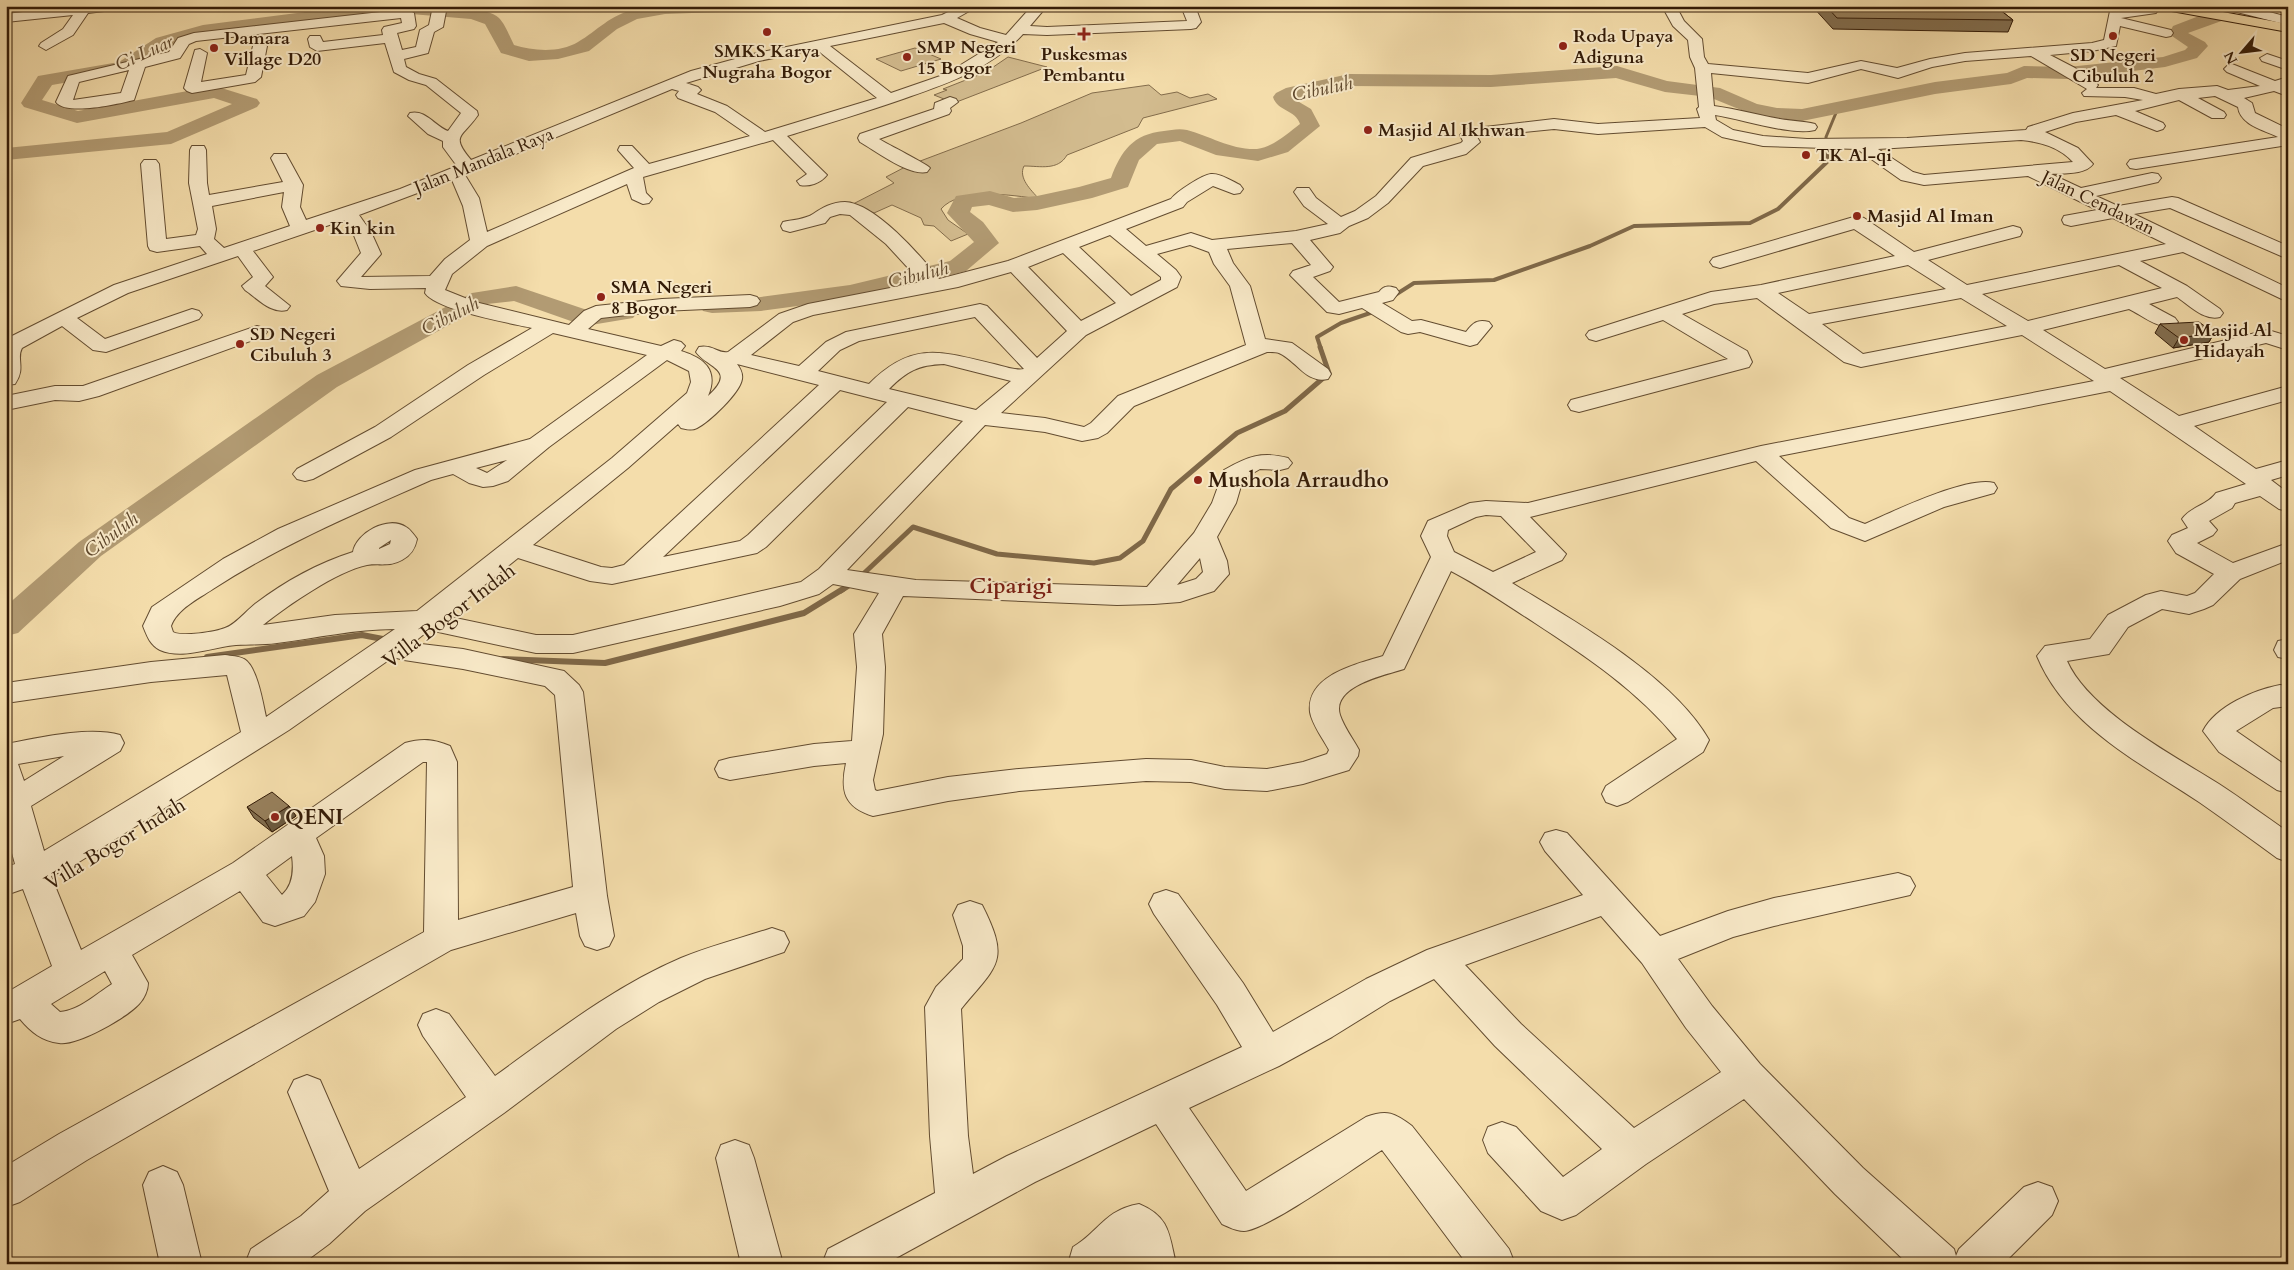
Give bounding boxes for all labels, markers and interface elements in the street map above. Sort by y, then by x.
place label: Roda Upaya Adiguna [1573,24,1673,70]
place label: Damara Village D20 [224,26,321,72]
marker: SMKS Karya Nugraha Bogor [761,26,773,38]
marker: Puskesmas Pembantu [1077,27,1091,41]
water label: Ci Luar [111,28,178,77]
north arrow [2216,28,2266,78]
marker: SD Negeri Cibuluh 2 [2107,30,2119,42]
place label: SMP Negeri 15 Bogor [917,35,1017,81]
place label: SMKS Karya Nugraha Bogor [702,39,833,85]
marker: Roda Upaya Adiguna [1557,40,1569,52]
marker: Damara Village D20 [208,42,220,54]
place label: Puskesmas Pembantu [1041,42,1127,88]
place label: SD Negeri Cibuluh 2 [2070,43,2156,89]
text: N [2220,48,2242,68]
marker: SMP Negeri 15 Bogor [901,51,913,63]
water label: Cibuluh [1289,70,1355,108]
place label: Masjid Al Ikhwan [1378,118,1526,143]
street label: Jalan Mandala Raya [408,122,558,201]
marker: Masjid Al Ikhwan [1362,124,1374,136]
place label: TK Al-qi [1816,143,1892,168]
marker: TK Al-qi [1800,149,1812,161]
street label: Jalan Cendawan [2034,163,2160,242]
place label: Masjid Al Iman [1867,204,1994,229]
marker: Masjid Al Iman [1851,210,1863,222]
place label: Kin kin [330,216,396,241]
marker: Kin kin [314,222,326,234]
water label: Cibuluh [885,255,951,295]
place label: SMA Negeri 8 Bogor [611,275,713,321]
water label: Cibuluh [417,290,483,342]
marker: SMA Negeri 8 Bogor [595,291,607,303]
place label: Masjid Al Hidayah [2194,318,2272,364]
place label: SD Negeri Cibuluh 3 [250,322,336,368]
marker: Masjid Al Hidayah [2178,334,2190,346]
marker: SD Negeri Cibuluh 3 [234,338,246,350]
place label: Mushola Arraudho [1208,466,1389,495]
marker: Mushola Arraudho [1192,474,1204,486]
water label: Cibuluh [79,506,143,564]
street label: Villa Bogor Indah [377,556,522,676]
district label: Ciparigi [969,571,1053,601]
street label: Villa Bogor Indah [39,790,191,898]
place label: QENI [285,803,343,832]
marker: QENI [269,811,281,823]

